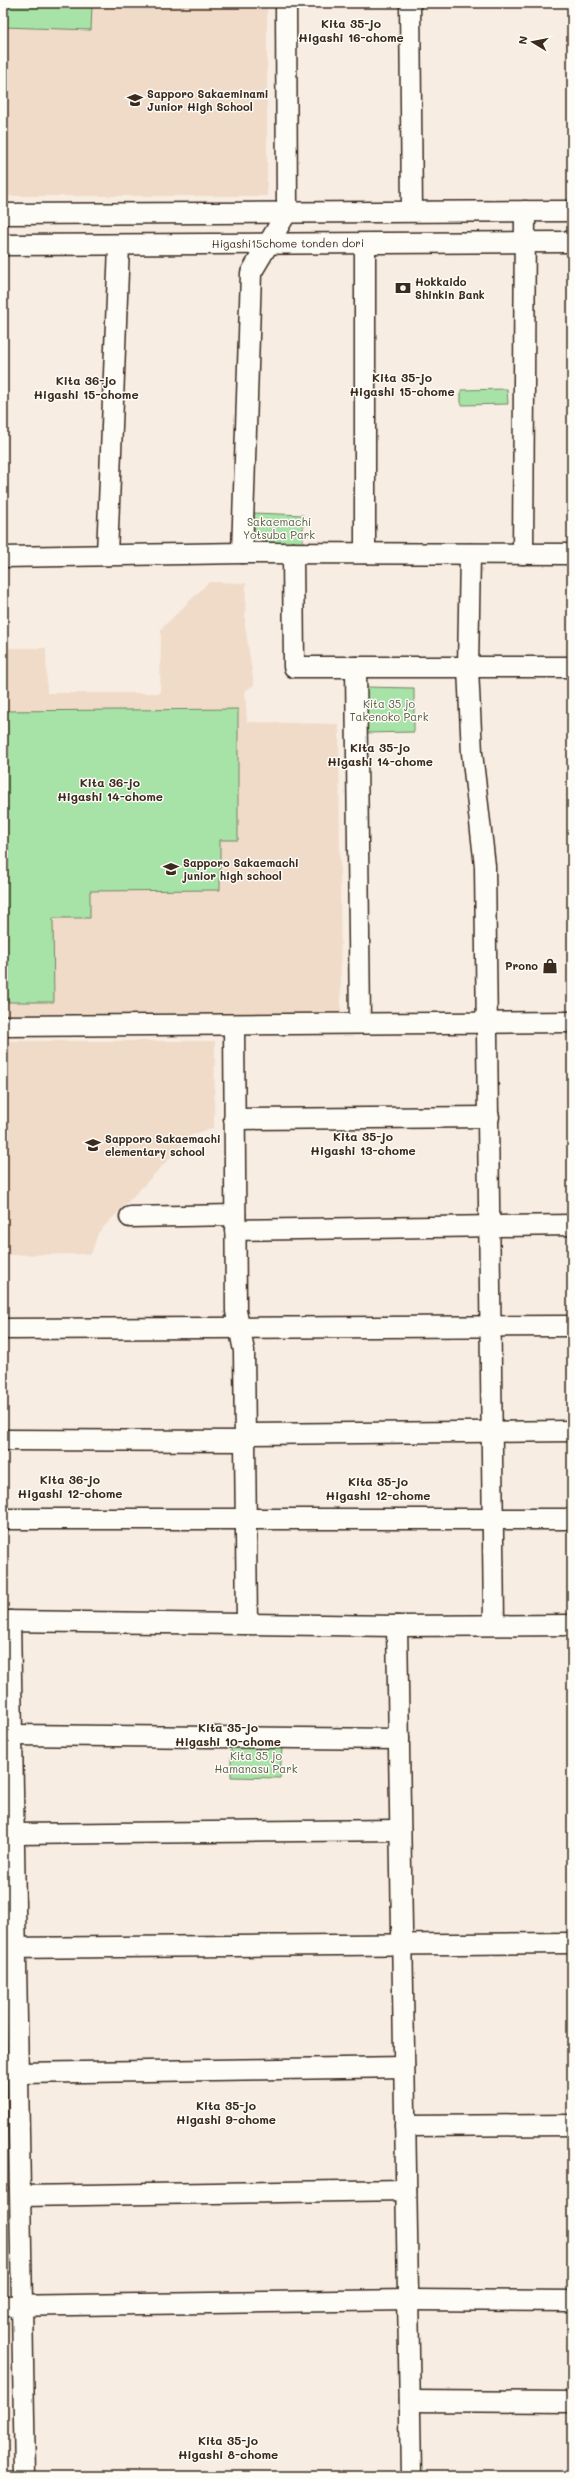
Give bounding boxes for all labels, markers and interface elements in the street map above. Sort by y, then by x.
district label: Kita 35-jo Higashi 16-chome [298,15,404,45]
north arrow [513,22,553,62]
text: N [515,35,531,46]
place label: Sapporo Sakaeminami Junior High School [147,86,268,114]
school or university icon: Sapporo Sakaeminami Junior High School [126,91,144,109]
street label: Higashi15chome tonden dori [212,235,364,251]
place label: Hokkaido Shinkin Bank [415,274,485,302]
bank icon: Hokkaido Shinkin Bank [394,279,412,297]
district label: Kita 35-jo Higashi 15-chome [349,369,455,399]
district label: Kita 36-jo Higashi 15-chome [33,372,139,402]
park label: Sakaemachi Yotsuba Park [243,514,315,542]
park label: Kita 35 jo Takenoko Park [349,696,429,724]
district label: Kita 35-jo Higashi 14-chome [327,739,433,769]
district label: Kita 36-jo Higashi 14-chome [57,774,163,804]
place label: Sapporo Sakaemachi junior high school [182,855,299,883]
school or university icon: Sapporo Sakaemachi junior high school [162,860,180,878]
shop icon: Prono [541,957,559,975]
place label: Prono [505,958,538,973]
district label: Kita 35-jo Higashi 13-chome [310,1128,416,1158]
place label: Sapporo Sakaemachi elementary school [105,1131,221,1159]
school or university icon: Sapporo Sakaemachi elementary school [84,1136,102,1154]
district label: Kita 36-jo Higashi 12-chome [18,1471,122,1501]
district label: Kita 35-jo Higashi 12-chome [326,1473,430,1503]
district label: Kita 35-jo Higashi 10-chome [175,1719,281,1749]
park label: Kita 35 jo Hamanasu Park [214,1748,298,1776]
district label: Kita 35-jo Higashi 9-chome [176,2097,276,2127]
district label: Kita 35-jo Higashi 8-chome [178,2432,278,2462]

